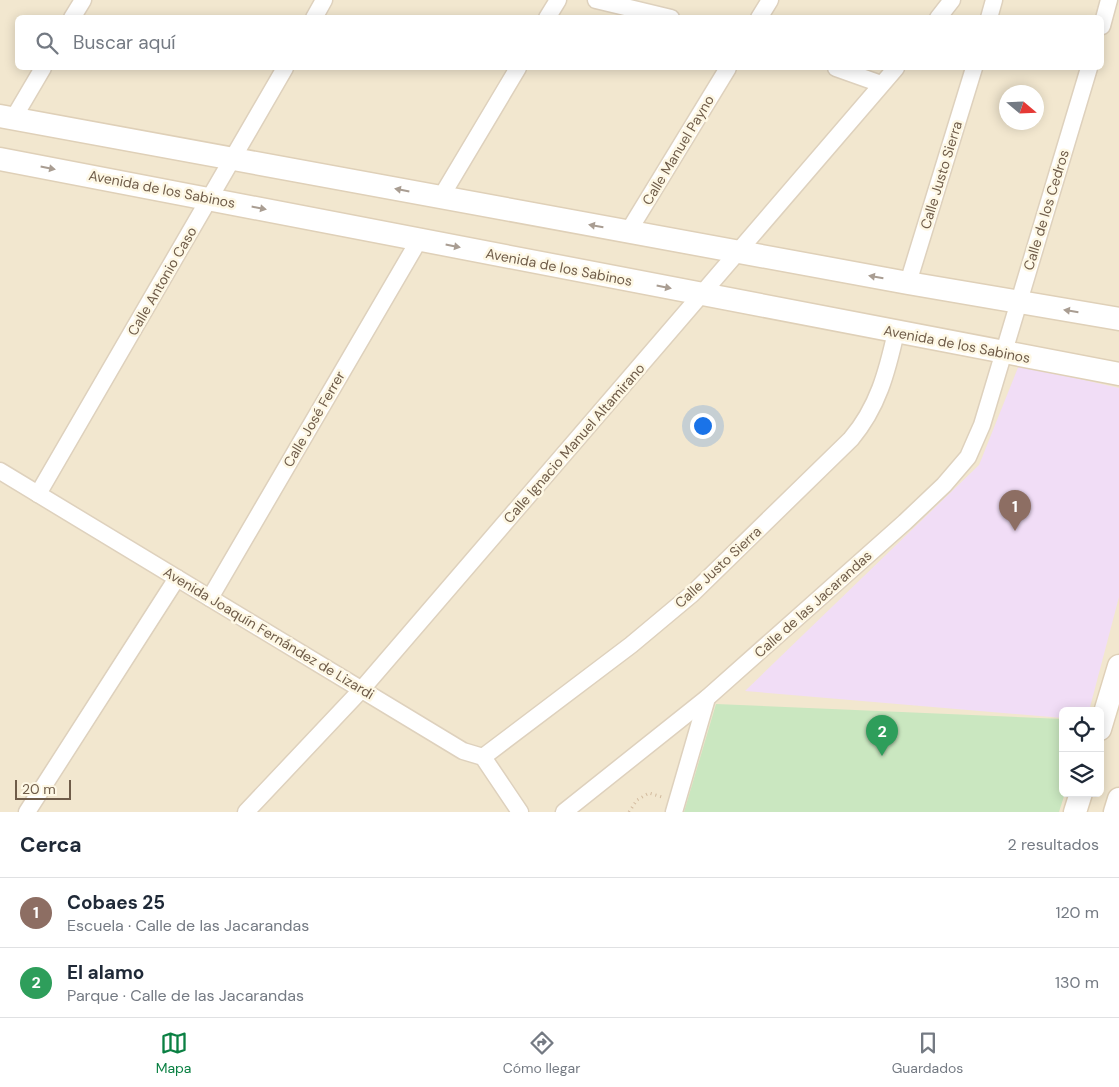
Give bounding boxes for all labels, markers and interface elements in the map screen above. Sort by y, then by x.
search box [15,15,1104,70]
icon: search [33,29,61,57]
text: Buscar aquí [73,30,176,55]
north arrow [999,85,1044,130]
street label: Calle Manuel Payno [638,92,718,208]
street label: Calle Justo Sierra [916,119,966,231]
street label: Calle de los Cedros [1019,147,1073,273]
one-way arrow [40,164,56,172]
street label: Avenida de los Sabinos [87,166,237,212]
one-way arrow [394,186,409,194]
one-way arrow [252,204,267,212]
one-way arrow [588,221,604,229]
street label: Calle Antonio Caso [123,223,201,339]
one-way arrow [445,243,461,251]
street label: Avenida de los Sabinos [484,244,634,290]
one-way arrow [868,273,884,281]
one-way arrow [656,284,672,292]
one-way arrow [1063,307,1079,315]
street label: Avenida de los Sabinos [882,321,1032,367]
street label: Calle Ignacio Manuel Altamirano [499,359,649,527]
street label: Calle José Ferrer [279,368,349,470]
your location [690,413,716,439]
pin: 1 [999,490,1031,531]
street label: Calle Justo Sierra [671,522,765,612]
street label: Calle de las Jacarandas [750,546,876,662]
street label: Avenida Joaquín Fernández de Lizardi [160,563,378,703]
map controls [1059,707,1104,797]
button: locate [1059,707,1104,752]
pin: 2 [866,715,898,756]
button: layers [1059,752,1104,797]
scale bar [15,777,71,800]
text: 20 m [22,780,56,798]
text: Cerca [20,831,82,859]
text: 2 resultados [1008,834,1099,855]
text: Cobaes 25 [67,890,165,915]
text: 1 [33,902,39,923]
text: 120 m [1055,902,1099,923]
text: Escuela · Calle de las Jacarandas [67,915,309,936]
text: El alamo [67,960,144,985]
text: 2 [31,972,41,993]
text: 130 m [1055,972,1099,993]
text: Parque · Calle de las Jacarandas [67,985,304,1006]
tab: Mapa [156,1029,191,1077]
tab: Cómo llegar [503,1029,580,1077]
tab: Guardados [892,1029,963,1077]

